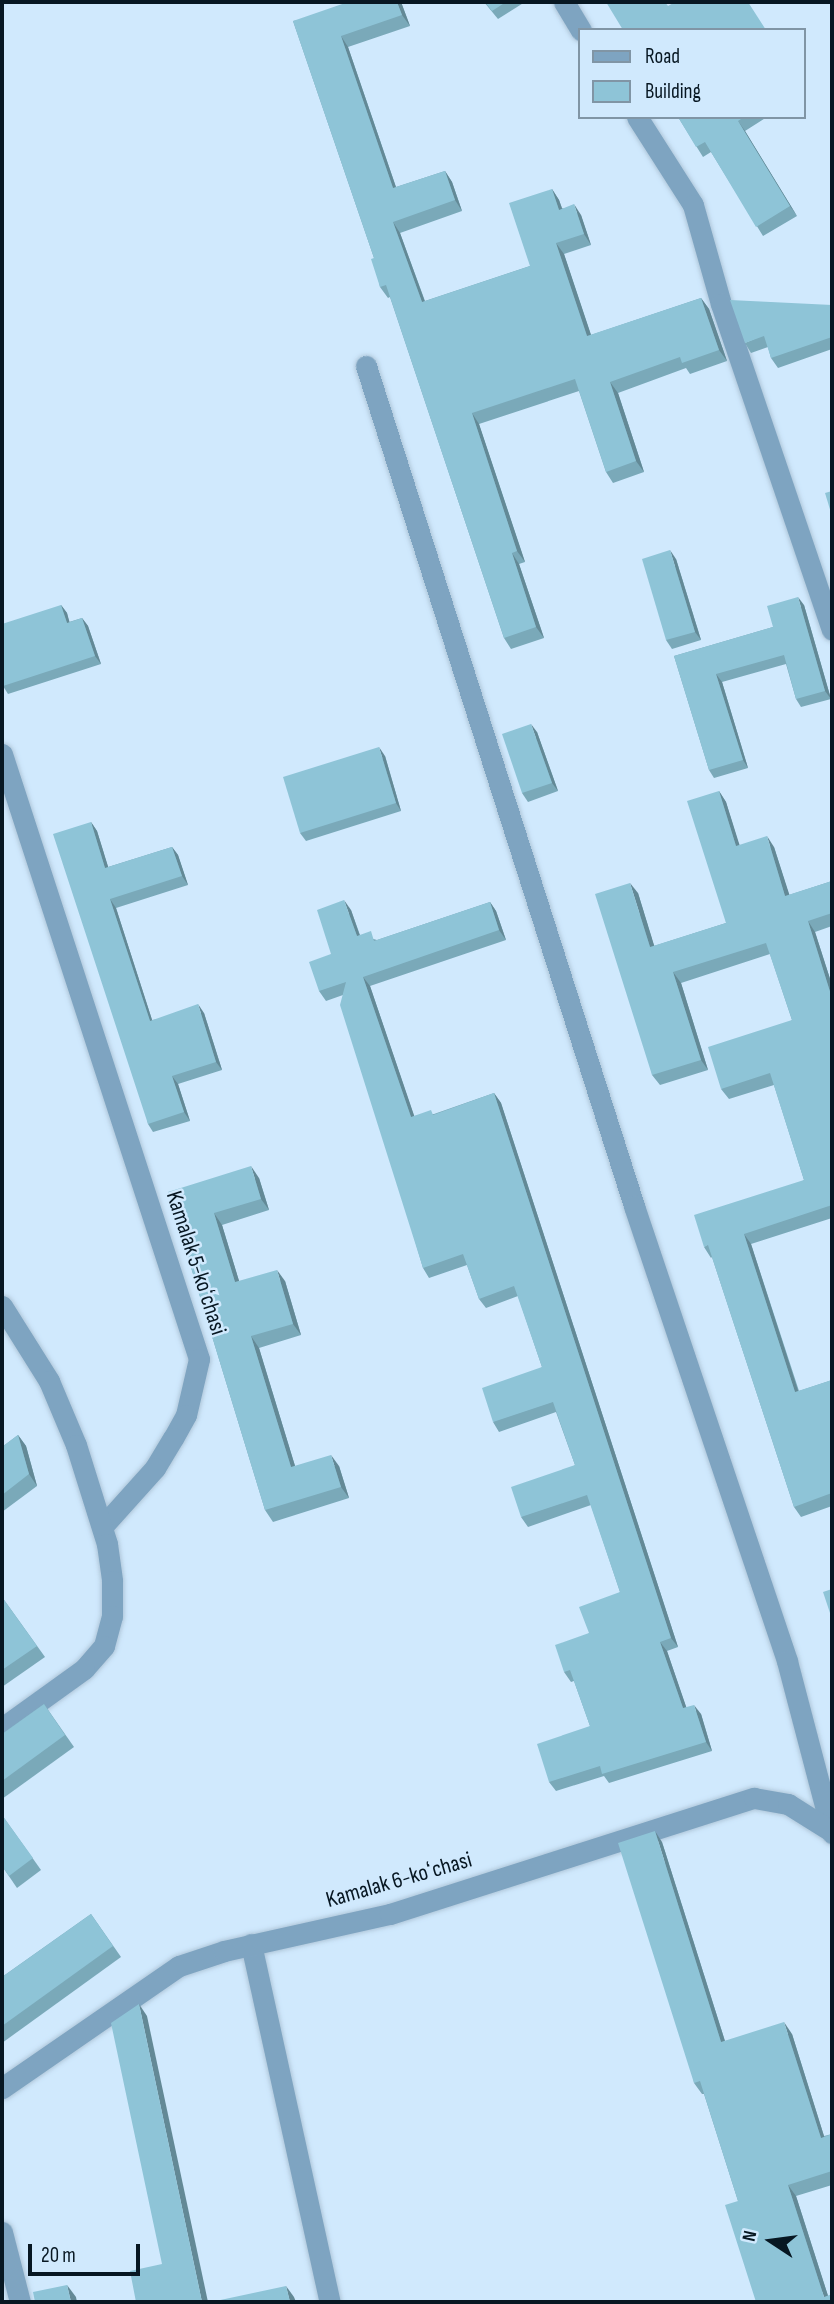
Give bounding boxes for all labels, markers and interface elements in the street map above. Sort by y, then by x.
legend [578,28,806,119]
text: Road [645,44,680,69]
text: Building [645,79,701,104]
street label: Kamalak 5-koʻchasi [160,1188,232,1338]
street label: Kamalak 6-koʻchasi [323,1846,475,1914]
north arrow [736,2206,806,2276]
text: N [738,2229,762,2244]
scale bar [32,2230,144,2274]
text: 20 m [41,2243,76,2268]

